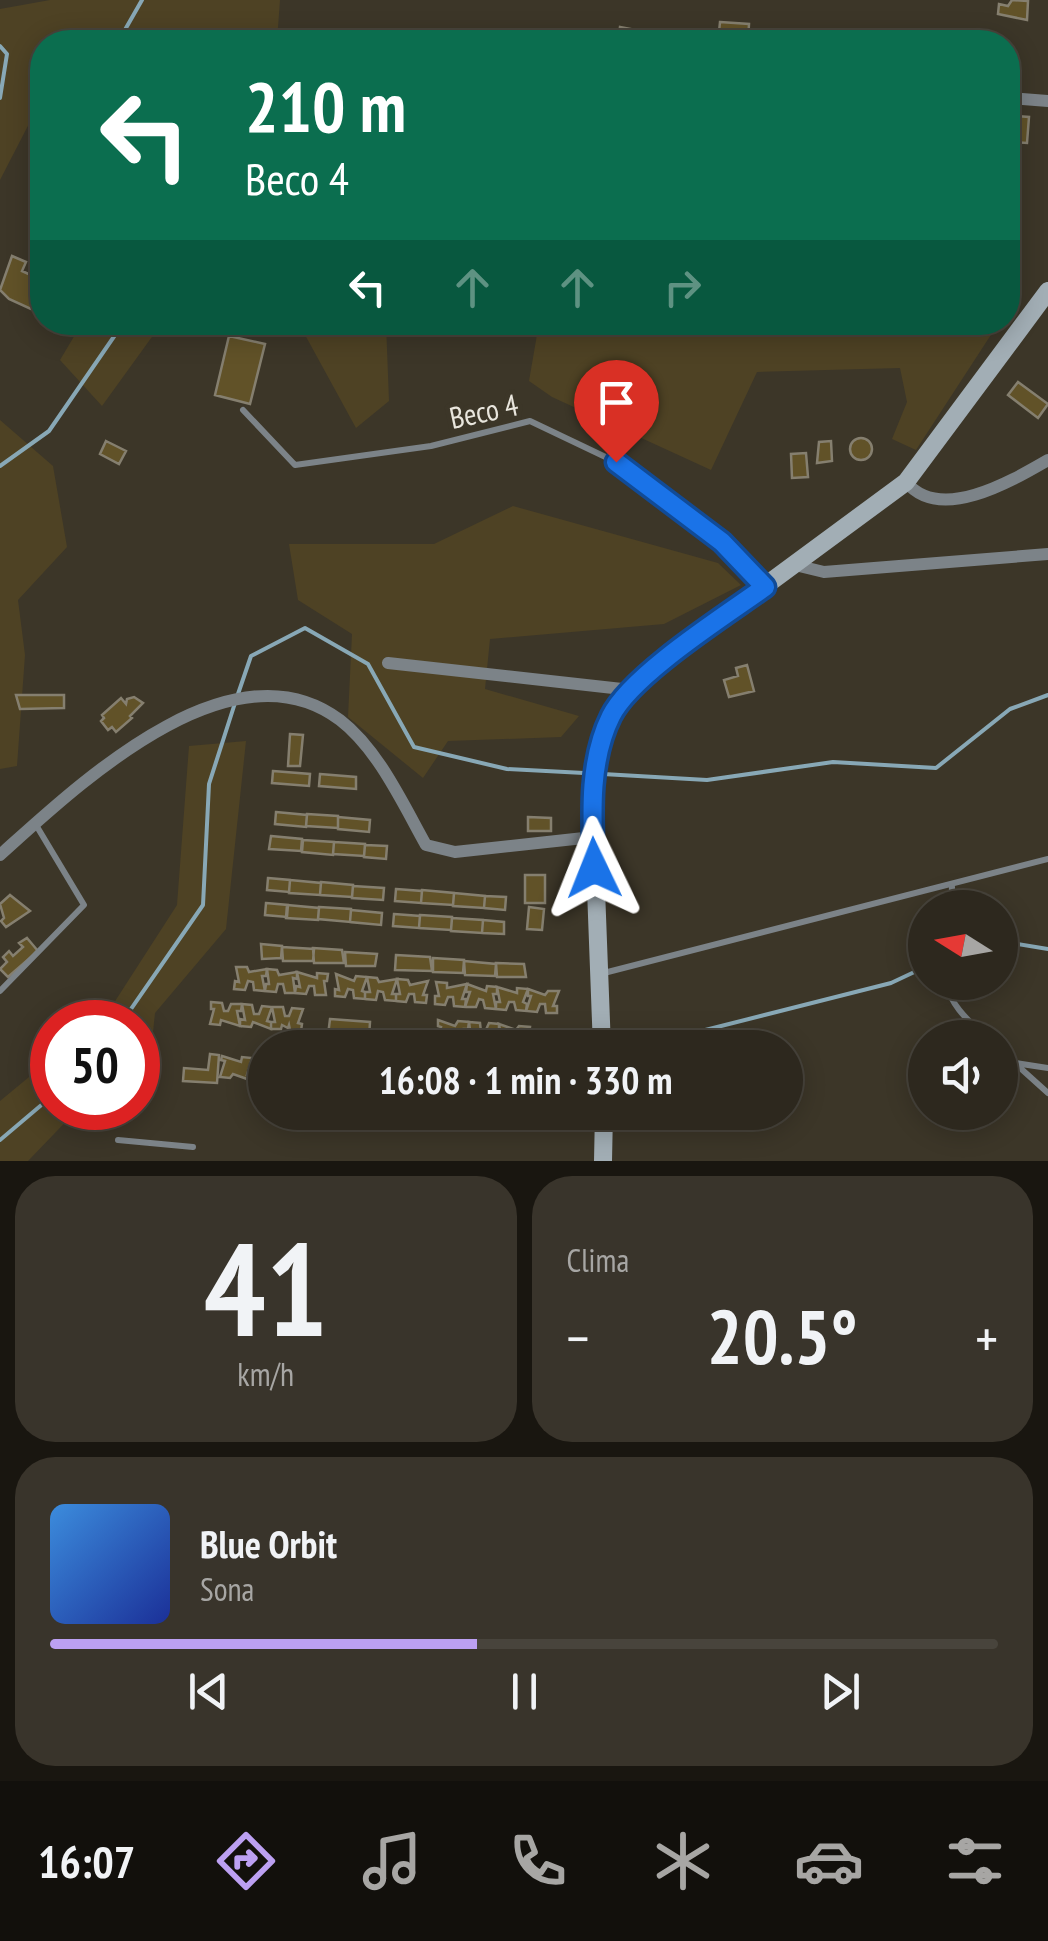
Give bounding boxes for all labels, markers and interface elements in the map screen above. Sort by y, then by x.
text: 210 m [245,61,406,151]
icon: left [80,70,210,200]
text: Beco 4 [245,149,349,207]
icon: left [340,260,395,315]
icon: ahead [445,260,500,315]
icon: ahead [550,260,605,315]
icon: right [655,260,710,315]
pin [574,360,659,463]
icon: arrive [589,375,644,430]
street label: Beco 4 [446,384,522,437]
position arrow [542,816,646,920]
north arrow [908,890,1018,1000]
map controls [908,890,1018,1130]
speed limit sign: 50 [30,1000,160,1130]
button: sound [908,1020,1018,1130]
text: 16:08 · 1 min · 330 m [379,1055,672,1104]
text: 41 [204,1204,328,1372]
text: Clima [567,1239,629,1281]
text: 20.5° [707,1288,858,1385]
text: − [567,1302,589,1373]
text: + [975,1302,998,1373]
text: km/h [237,1353,294,1395]
text: Blue Orbit [200,1519,337,1568]
text: Sona [200,1568,254,1610]
icon: previous [181,1664,236,1719]
icon: pause [497,1664,552,1719]
icon: next [813,1664,868,1719]
icon: directions [211,1826,281,1896]
icon: music [357,1826,427,1896]
icon: phone [503,1826,573,1896]
icon: climate [648,1826,718,1896]
icon: car [794,1826,864,1896]
icon: filters [940,1826,1010,1896]
text: 16:07 [38,1832,135,1890]

